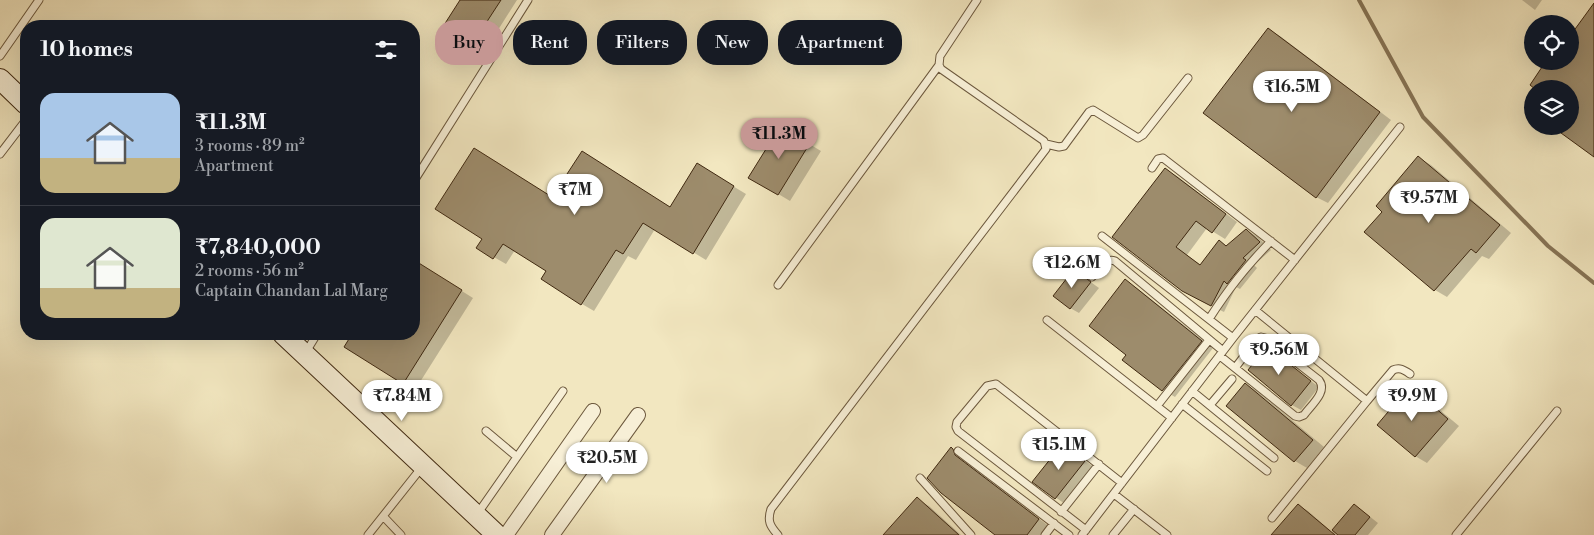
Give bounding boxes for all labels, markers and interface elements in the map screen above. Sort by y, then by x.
map controls [1524,15,1579,135]
button: locate [1524,15,1579,70]
chip: Buy [435,20,503,65]
chip: Rent [513,20,587,65]
chip: Filters [597,20,687,65]
chip: New [697,20,768,65]
chip: Apartment [778,20,902,65]
icon: filters [372,36,400,64]
text: 10 homes [40,37,133,63]
pin: ₹16.5M [1251,70,1333,113]
text: ₹16.5M [1264,77,1320,97]
button: layers [1524,80,1579,135]
text: ₹11.3M [195,110,267,136]
icon: home [80,113,140,173]
pin: ₹11.3M [738,118,820,160]
text: ₹11.3M [752,124,806,144]
text: 3 rooms · 89 m² [195,136,305,156]
text: Apartment [195,156,274,176]
pin: ₹7M [551,174,599,216]
text: ₹7M [558,180,592,200]
pin: ₹9.57M [1388,182,1470,224]
text: ₹9.57M [1400,188,1458,208]
text: ₹7,840,000 [195,235,321,261]
icon: home [80,238,140,298]
pin: ₹12.6M [1031,246,1113,289]
text: ₹12.6M [1044,253,1100,273]
text: 2 rooms · 56 m² [195,261,304,281]
text: Captain Chandan Lal Marg [195,281,388,301]
pin: ₹9.56M [1238,334,1320,376]
text: ₹9.56M [1250,340,1308,360]
pin: ₹7.84M [361,380,443,422]
pin: ₹9.9M [1377,380,1447,422]
text: ₹7.84M [373,386,431,406]
text: ₹9.9M [1387,386,1437,406]
pin: ₹15.1M [1018,428,1100,471]
text: ₹15.1M [1032,435,1086,455]
pin: ₹20.5M [566,442,648,484]
text: ₹20.5M [577,448,637,468]

